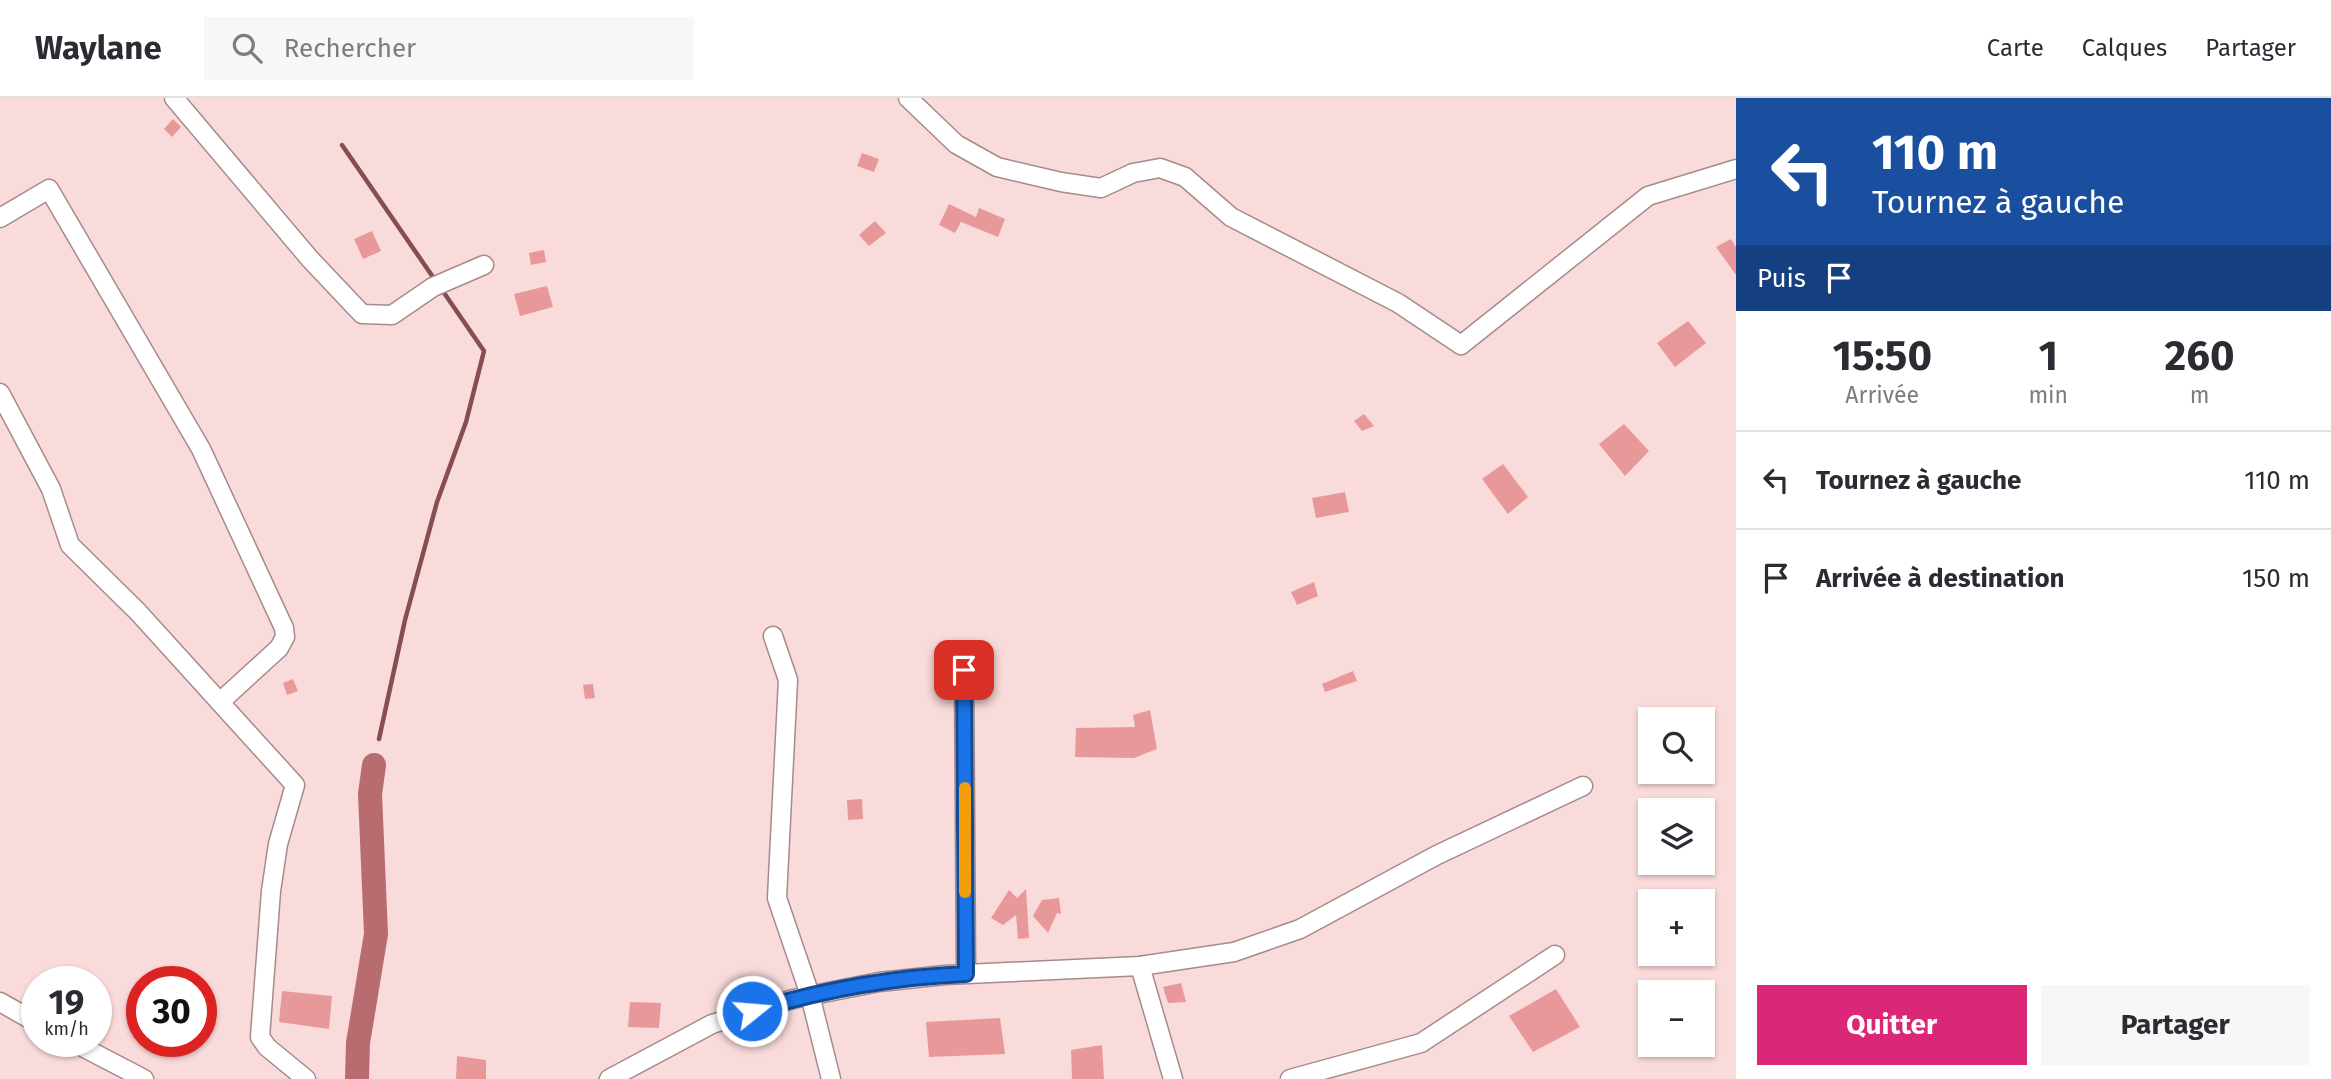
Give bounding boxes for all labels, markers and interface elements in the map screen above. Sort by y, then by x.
search box [204,17,694,80]
text: Waylane [35,28,162,68]
icon: search [228,29,266,67]
text: Rechercher [284,33,416,64]
text: Carte [1987,34,2044,62]
text: Calques [2082,34,2167,62]
text: Partager [2205,34,2296,62]
text: 110 m [1872,123,1998,182]
icon: left [1757,126,1848,217]
text: Tournez à gauche [1872,183,2124,221]
icon: arrive [1820,259,1858,297]
text: Puis [1757,263,1806,294]
text: 15:50 [1832,331,1932,381]
text: 1 [2039,331,2058,381]
text: 260 [2165,331,2235,381]
text: Arrivée [1845,381,1919,409]
text: min [2028,381,2068,409]
text: m [2190,381,2209,409]
icon: left [1757,461,1795,499]
text: Tournez à gauche [1816,465,2021,496]
text: 110 m [2244,465,2310,496]
icon: arrive [1757,559,1795,597]
text: Arrivée à destination [1816,563,2065,594]
text: 150 m [2242,563,2310,594]
pin [934,640,994,700]
icon: arrive [945,651,983,689]
map controls [1638,707,1715,1057]
button: search [1638,707,1715,784]
button: layers [1638,798,1715,875]
button: + [1638,889,1715,966]
speed limit sign: 30 [126,966,217,1057]
position arrow [715,974,789,1048]
button: − [1638,980,1715,1057]
text: 19 [49,981,84,1023]
button: Quitter [1757,985,2027,1065]
button: Partager [2041,985,2310,1065]
text: km/h [44,1018,89,1040]

